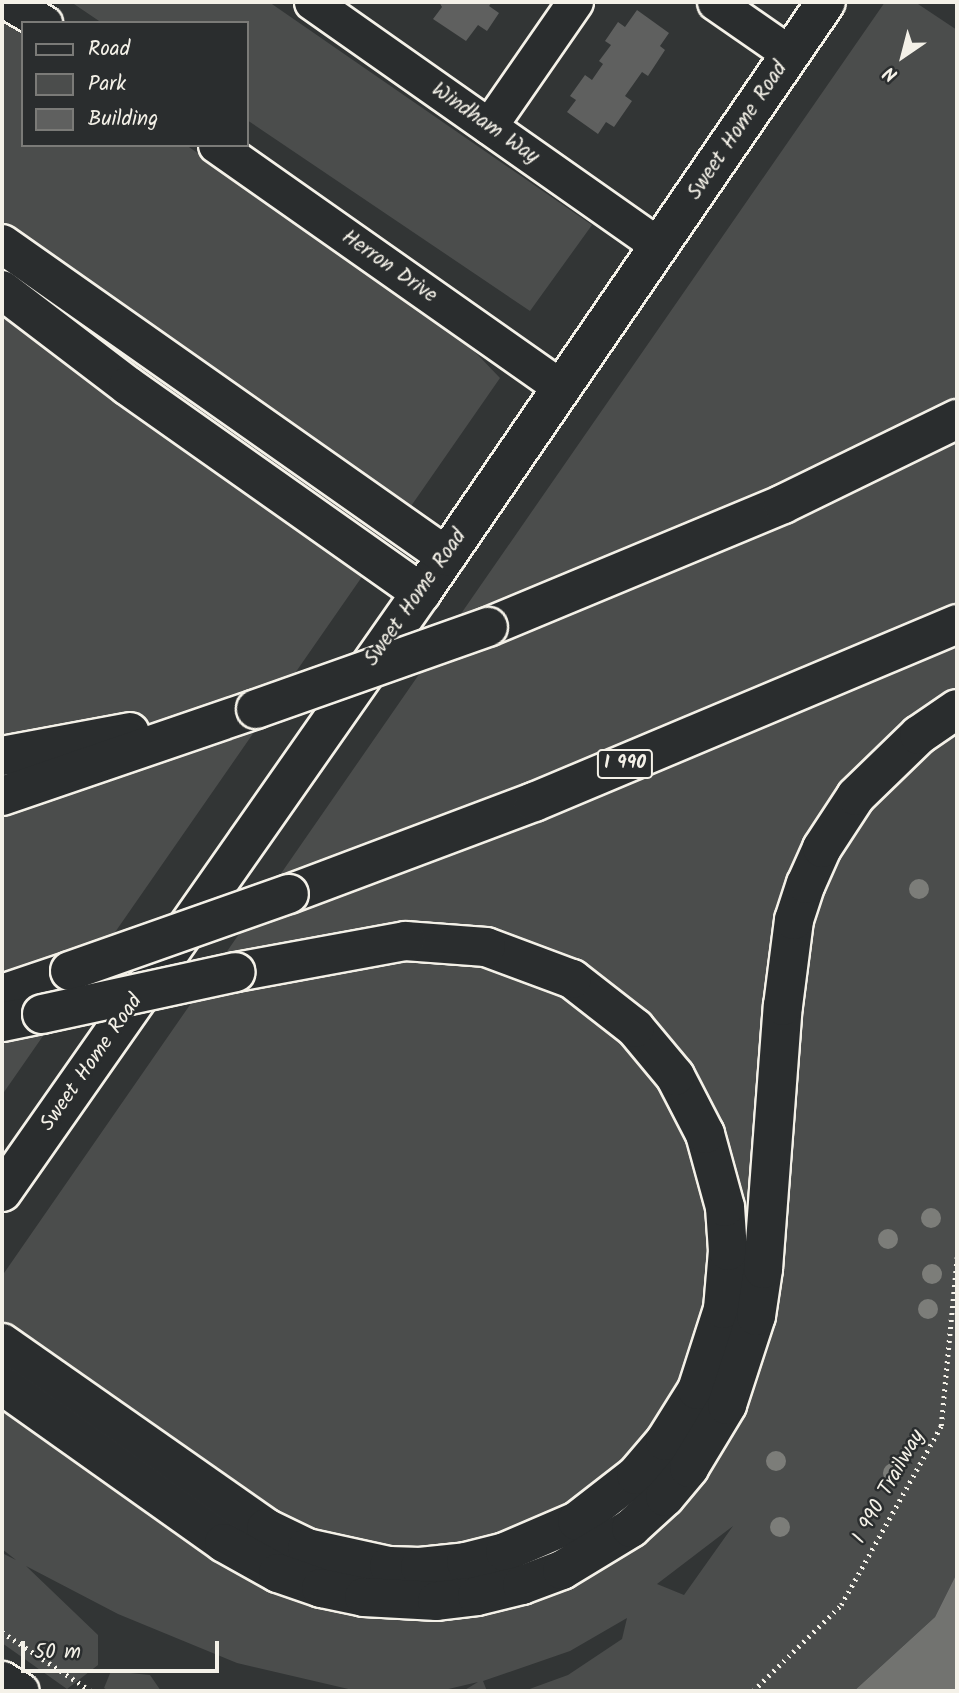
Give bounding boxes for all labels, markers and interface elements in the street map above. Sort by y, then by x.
legend [21,21,248,147]
north arrow [868,21,938,91]
text: Road [88,33,130,66]
street label: Sweet Home Road [683,57,793,205]
text: N [877,57,904,89]
text: Park [88,68,126,101]
street label: Windham Way [426,78,544,170]
text: Building [88,103,158,136]
street label: Herron Drive [337,225,441,309]
street label: Sweet Home Road [360,525,472,671]
road number: I 990 [595,748,655,779]
street label: Sweet Home Road [36,990,148,1136]
street label: I 990 Trailway [847,1426,931,1548]
scale bar [24,1626,222,1670]
text: 50 m [34,1636,81,1669]

